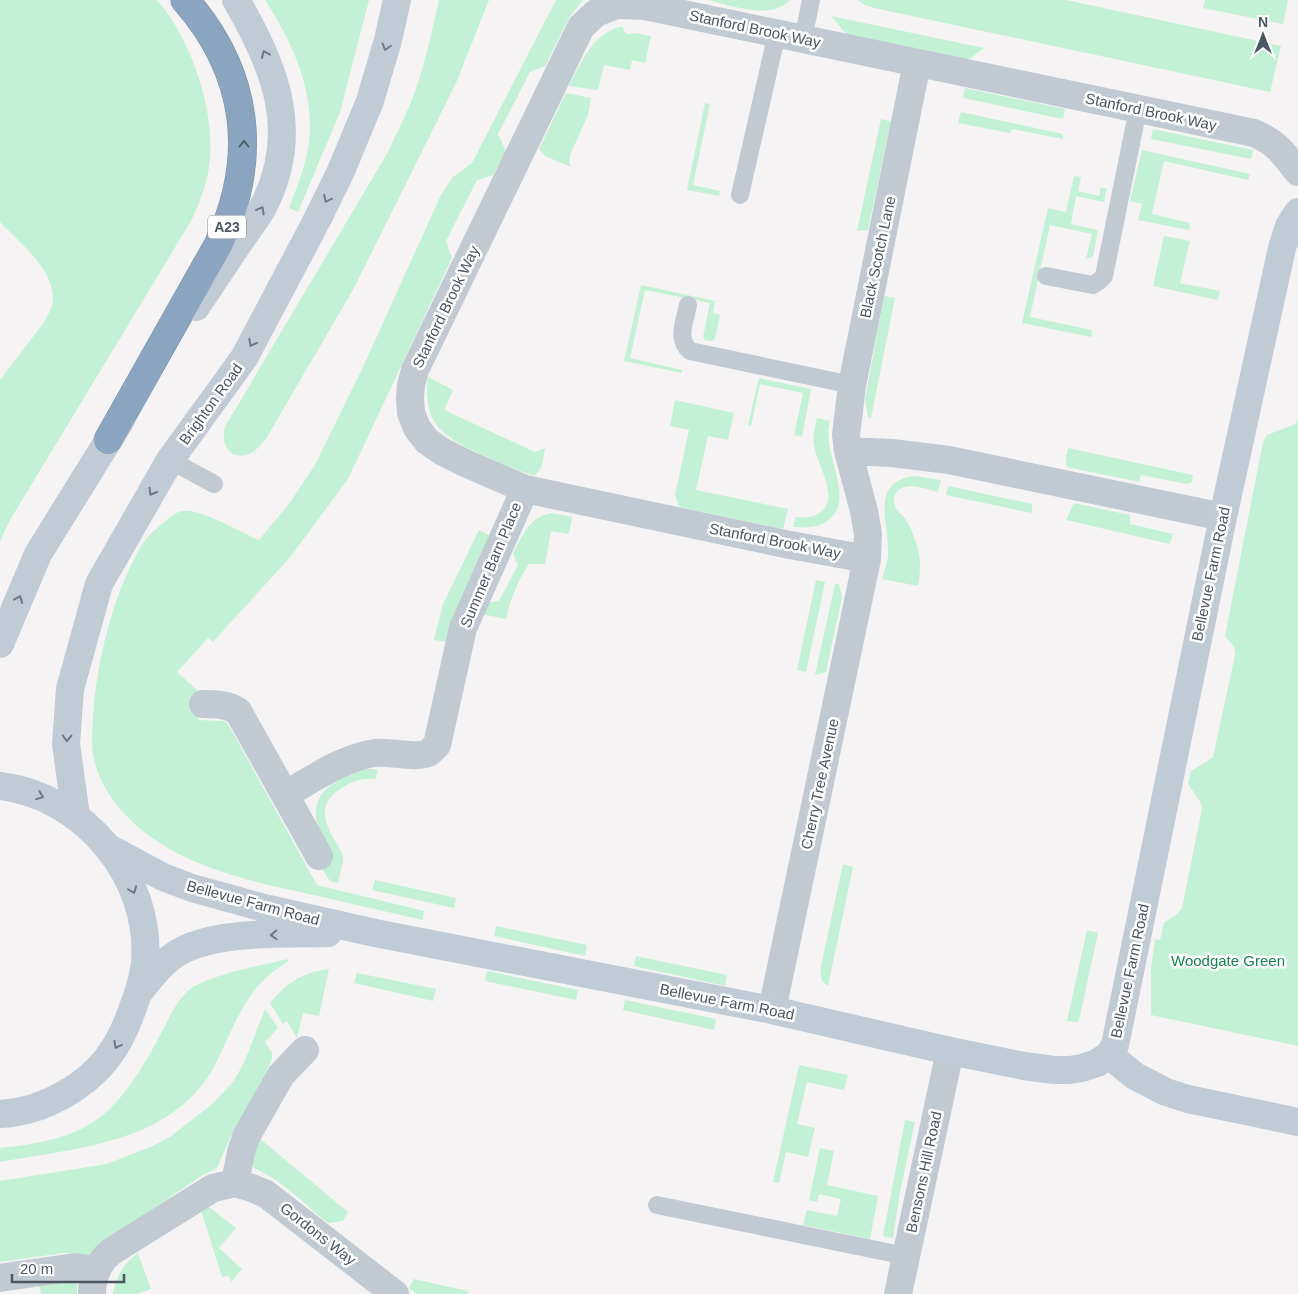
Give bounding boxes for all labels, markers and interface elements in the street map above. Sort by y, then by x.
street label: Stanford Brook Way [688,6,823,51]
north arrow [1238,10,1288,60]
text: N [1258,14,1268,30]
one-way arrow [381,43,391,51]
one-way arrow [260,50,271,59]
street label: Stanford Brook Way [1084,89,1219,134]
one-way arrow [239,140,249,148]
one-way arrow [323,193,333,202]
street label: Black Scotch Lane [856,194,899,319]
one-way arrow [254,206,264,215]
road number: A23 [208,216,246,238]
street label: Stanford Brook Way [409,243,483,371]
one-way arrow [248,337,258,346]
street label: Brighton Road [176,360,246,447]
one-way arrow [148,487,158,496]
street label: Summer Barn Place [456,500,525,630]
street label: Bellevue Farm Road [1188,505,1233,643]
street label: Stanford Brook Way [708,519,843,562]
one-way arrow [12,595,23,604]
street label: Cherry Tree Avenue [797,717,842,851]
one-way arrow [62,734,72,742]
one-way arrow [35,791,43,801]
street label: Bellevue Farm Road [185,877,321,928]
one-way arrow [127,885,137,894]
street label: Bellevue Farm Road [1107,902,1152,1040]
one-way arrow [269,929,277,940]
park label: Woodgate Green [1171,952,1285,969]
street label: Bellevue Farm Road [658,980,796,1023]
one-way arrow [113,1040,123,1049]
street label: Bensons Hill Road [902,1110,945,1234]
street label: Gordons Way [277,1199,360,1269]
scale bar [12,1252,125,1284]
text: 20 m [20,1260,53,1277]

